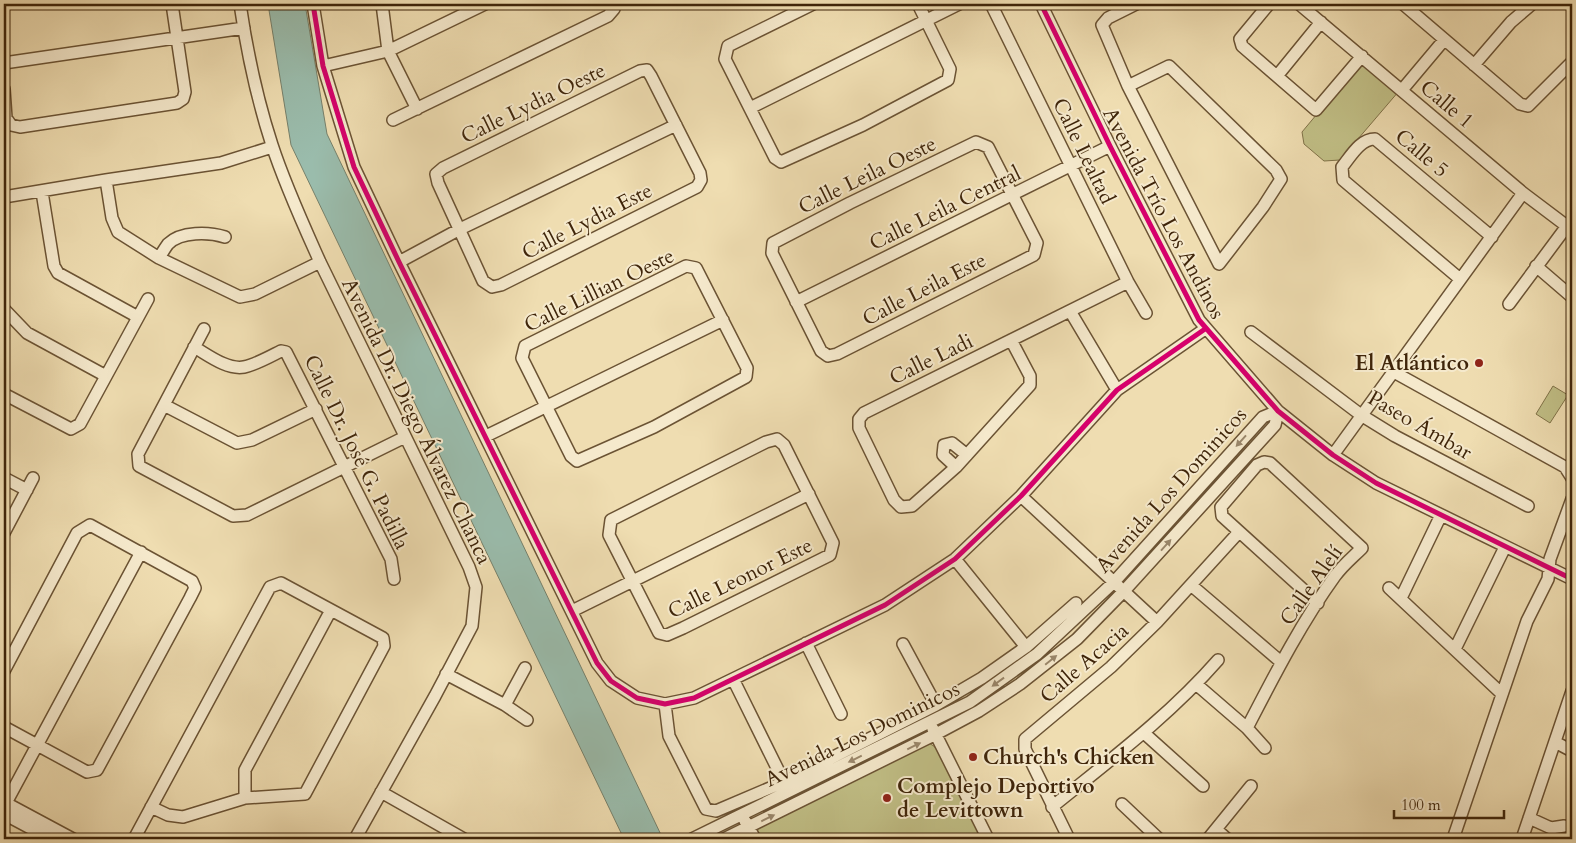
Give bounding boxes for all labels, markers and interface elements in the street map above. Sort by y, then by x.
street label: Calle Lydia Oeste [456,56,610,151]
street label: Calle 1 [1414,73,1480,135]
street label: Calle Lealtad [1045,93,1122,209]
street label: Avenida Trío Los Andinos [1095,102,1232,324]
street label: Calle 5 [1389,122,1455,184]
street label: Calle Leila Oeste [793,130,941,221]
street label: Calle Leila Central [865,159,1026,258]
street label: Calle Lydia Este [517,176,657,267]
street label: Calle Lillian Oeste [519,242,679,339]
street label: Calle Leila Este [857,246,991,333]
street label: Avenida Dr. Diego Álvarez Chanca [334,273,499,569]
street label: Calle Ladi [884,327,978,392]
place label: El Atlántico [1355,349,1469,378]
street label: Calle Dr. José G. Padilla [297,350,416,554]
marker: El Atlántico [1473,357,1485,369]
street label: Paseo Ámbar [1362,384,1477,467]
street label: Avenida Los Dominicos [1089,401,1254,579]
one-way arrow [1235,435,1247,447]
street label: Calle Leonor Este [663,531,817,626]
street label: Calle Alelí [1273,539,1350,631]
one-way arrow [1160,540,1172,552]
street label: Calle Acacia [1034,617,1135,710]
one-way arrow [1044,654,1057,665]
street label: Avenida Los Dominicos [760,675,964,794]
one-way arrow [991,677,1005,687]
one-way arrow [906,741,921,750]
place label: Church's Chicken [983,743,1155,772]
marker: Church's Chicken [967,751,979,763]
one-way arrow [848,755,862,763]
place label: Complejo Deportivo de Levittown [897,772,1094,825]
scale bar [1394,788,1504,820]
marker: Complejo Deportivo de Levittown [881,792,893,804]
text: 100 m [1401,795,1441,815]
one-way arrow [761,813,775,821]

